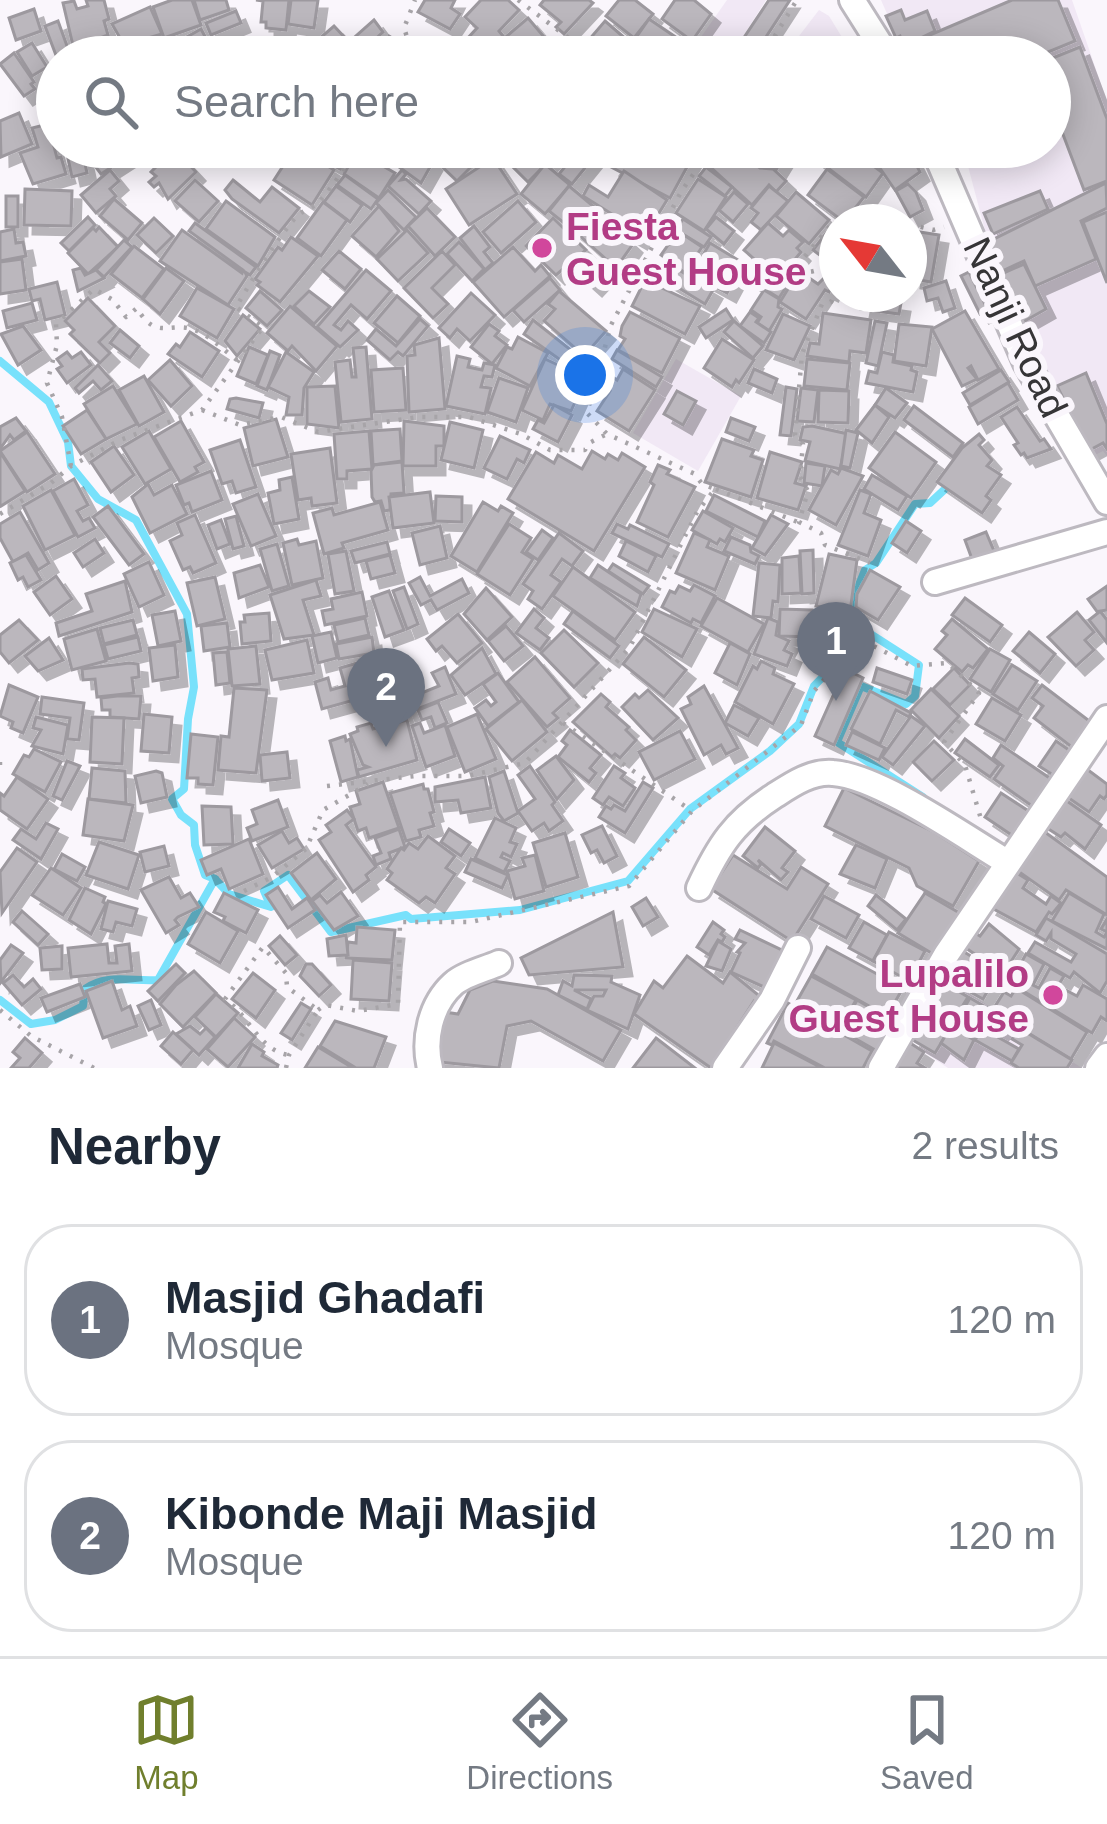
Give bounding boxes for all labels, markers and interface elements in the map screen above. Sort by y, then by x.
search box [36,36,1071,168]
icon: search [78,69,144,135]
text: Search here [174,76,419,127]
north arrow [819,204,927,312]
place label: Fiesta Guest House [566,205,807,293]
street label: Nanji Road [955,231,1076,424]
marker: Fiesta Guest House [529,235,555,261]
your location [555,345,615,405]
pin: 1 [797,602,875,701]
pin: 2 [347,648,425,747]
place label: Lupalilo Guest House [788,952,1029,1040]
marker: Lupalilo Guest House [1040,982,1066,1008]
text: Nearby [48,1118,221,1175]
text: 2 results [912,1124,1059,1167]
text: Masjid Ghadafi [165,1272,485,1323]
text: 1 [79,1298,101,1341]
text: 120 m [948,1298,1056,1341]
text: Mosque [165,1324,304,1367]
text: Kibonde Maji Masjid [165,1488,598,1539]
text: 2 [79,1514,101,1557]
text: 120 m [948,1514,1056,1557]
text: Mosque [165,1540,304,1583]
tab: Map [133,1687,199,1797]
tab: Directions [466,1687,613,1797]
tab: Saved [880,1687,974,1797]

